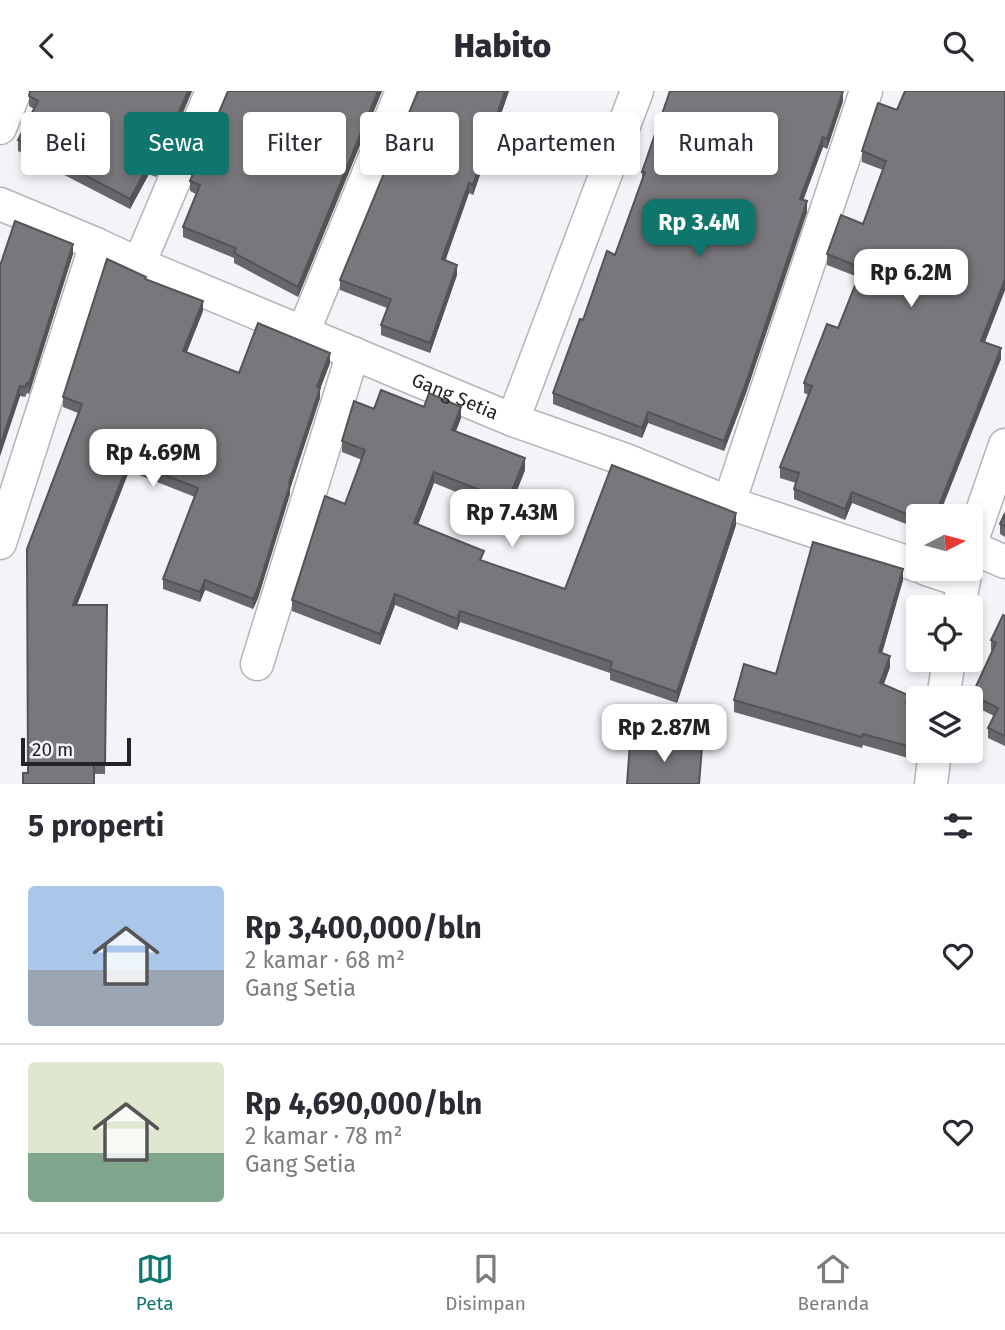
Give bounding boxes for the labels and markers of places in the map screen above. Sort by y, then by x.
pin: Rp 3.4M [634,199,764,259]
pin: Rp 6.2M [846,249,976,309]
pin: Rp 4.69M [81,429,225,489]
pin: Rp 7.43M [440,489,584,549]
pin: Rp 2.87M [592,705,736,764]

